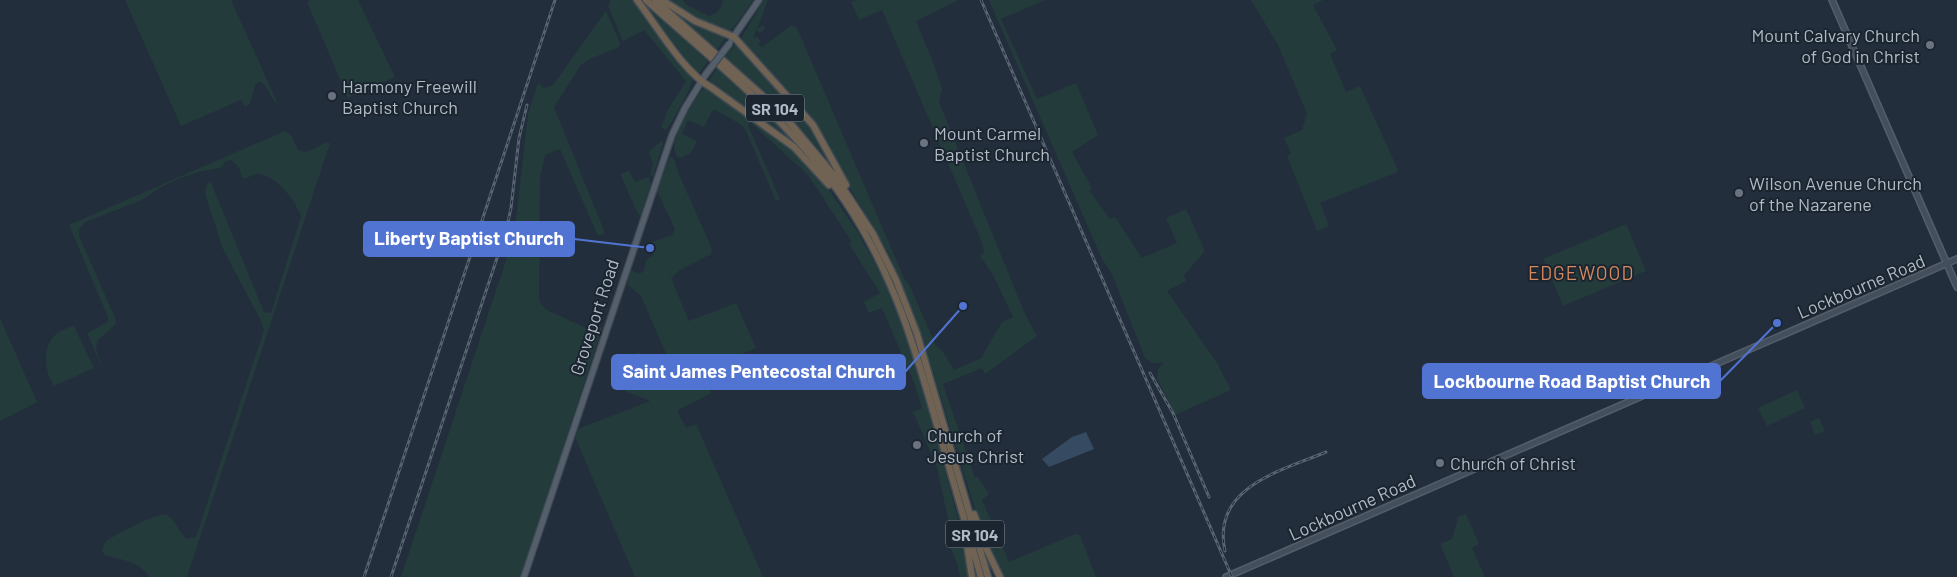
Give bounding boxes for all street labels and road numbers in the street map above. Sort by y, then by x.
road number: SR 104 [746,95,804,122]
street label: Lockbourne Road [1794,249,1928,323]
street label: Groveport Road [565,256,623,378]
street label: Lockbourne Road [1285,469,1419,545]
road number: SR 104 [946,520,1004,548]

